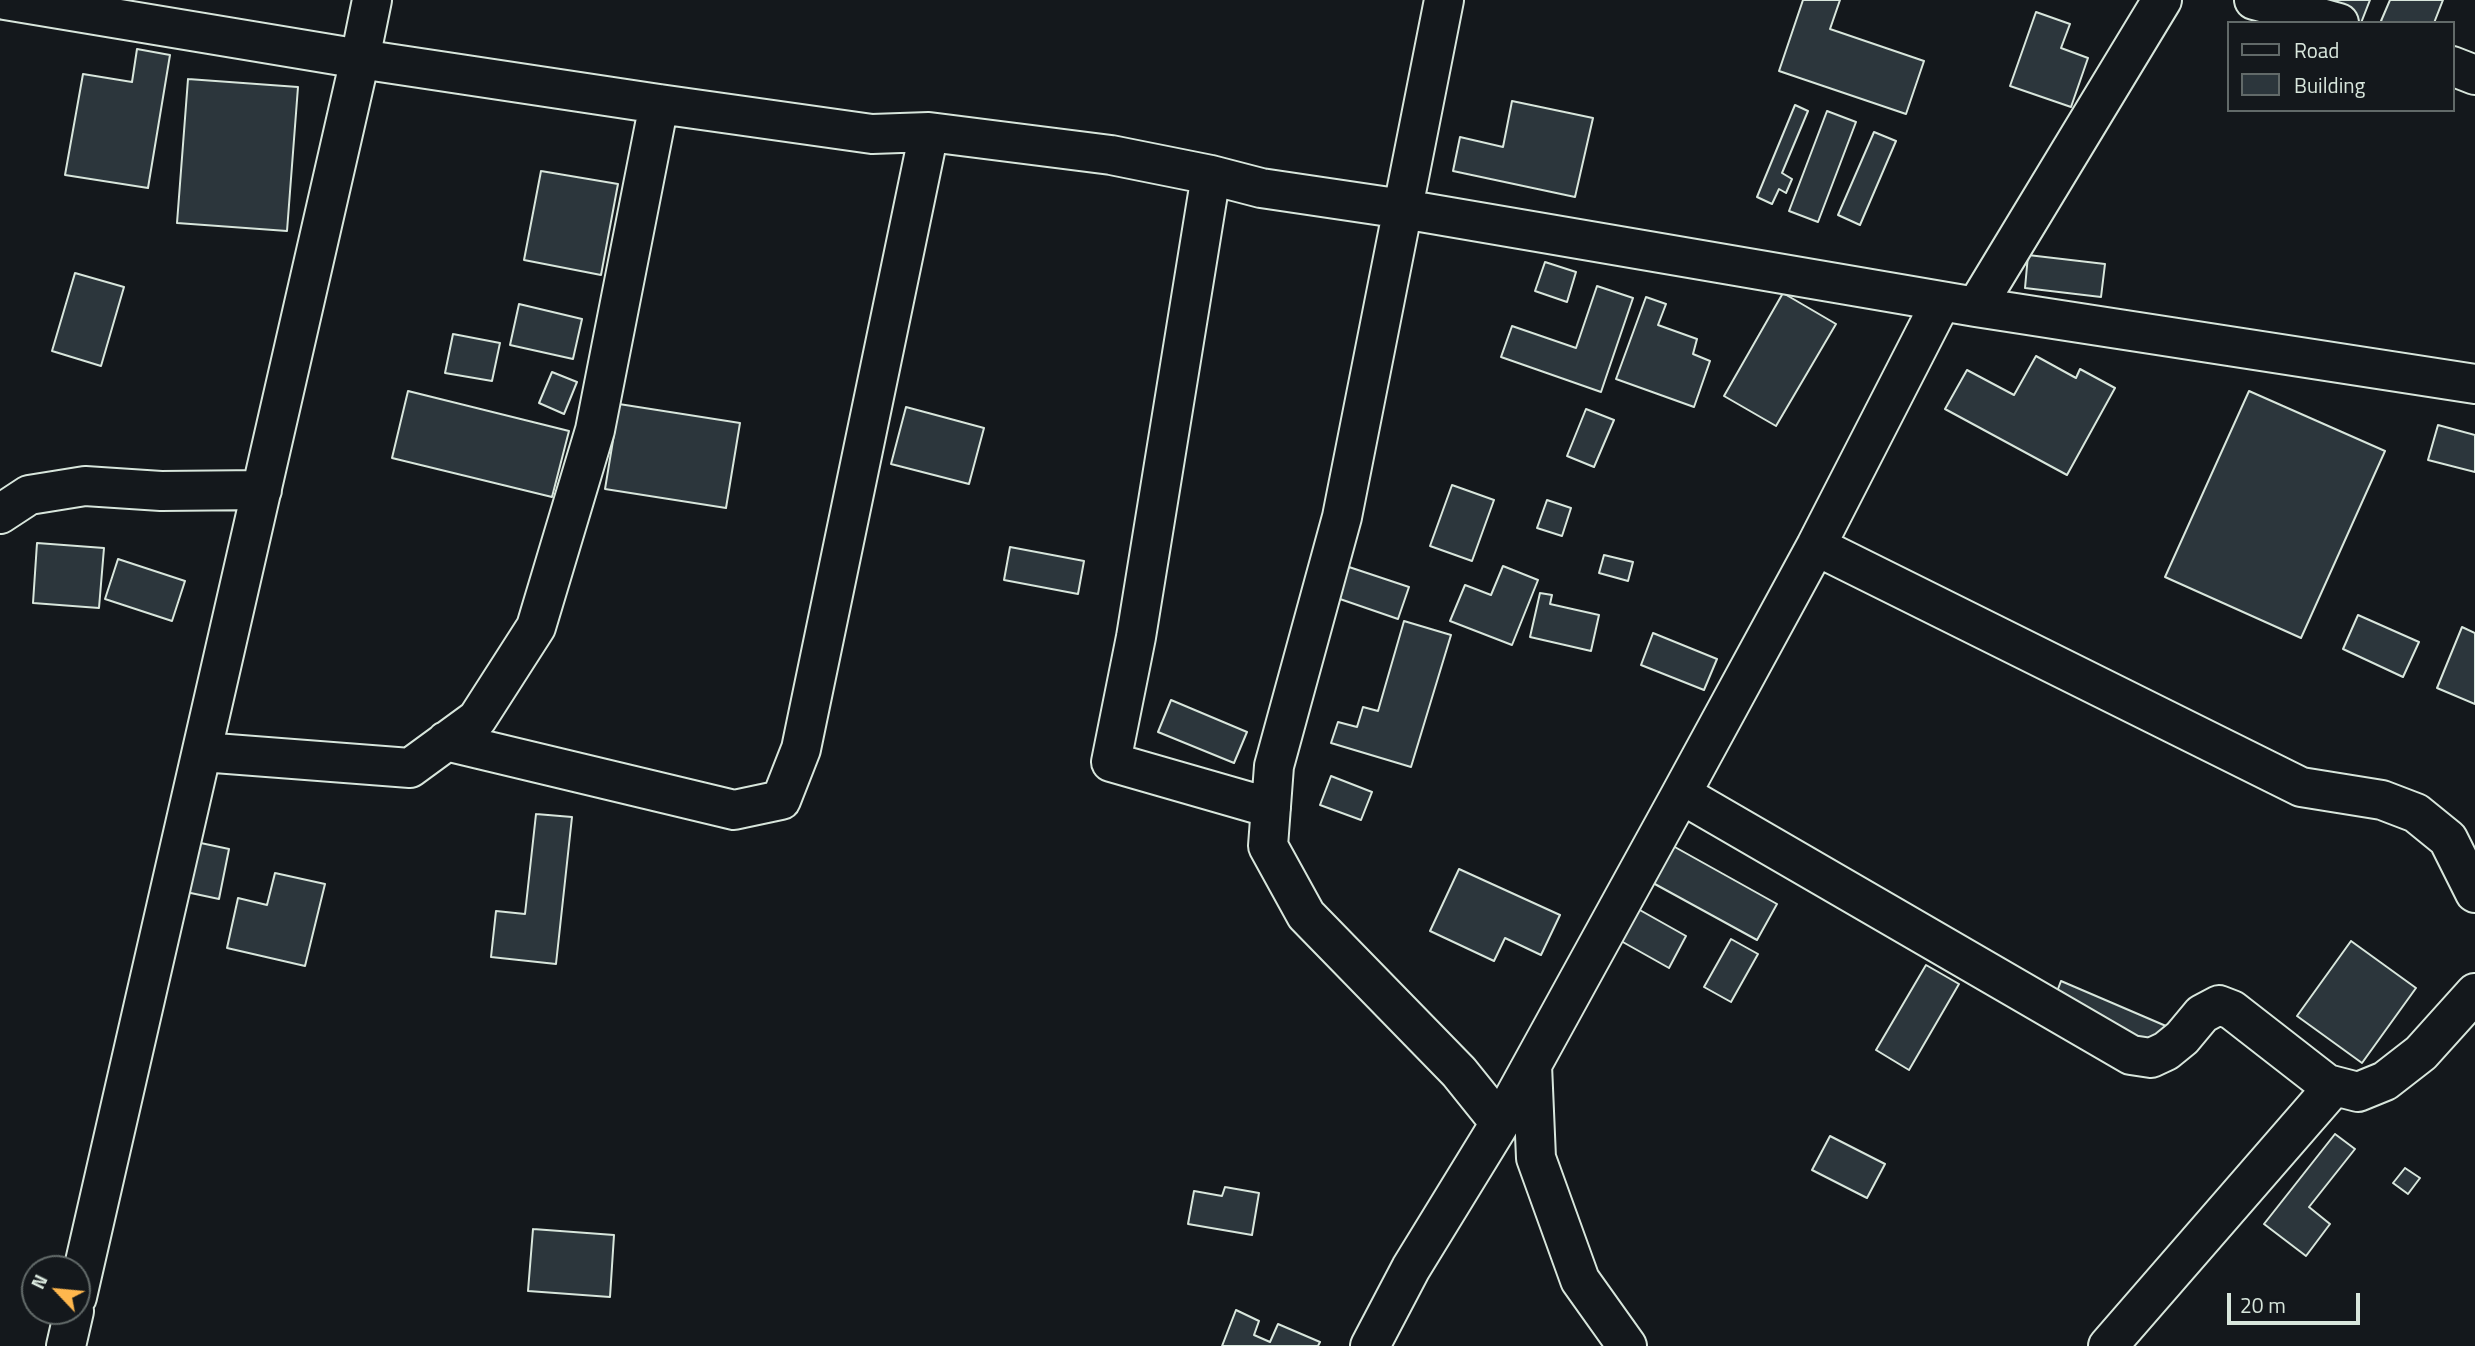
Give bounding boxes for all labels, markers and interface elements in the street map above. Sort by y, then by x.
legend [2226,21,2454,112]
text: Road [2294,34,2339,66]
text: Building [2294,69,2365,101]
north arrow [21,1255,91,1325]
text: N [23,1269,54,1294]
scale bar [2230,1280,2363,1324]
text: 20 m [2240,1289,2286,1321]

